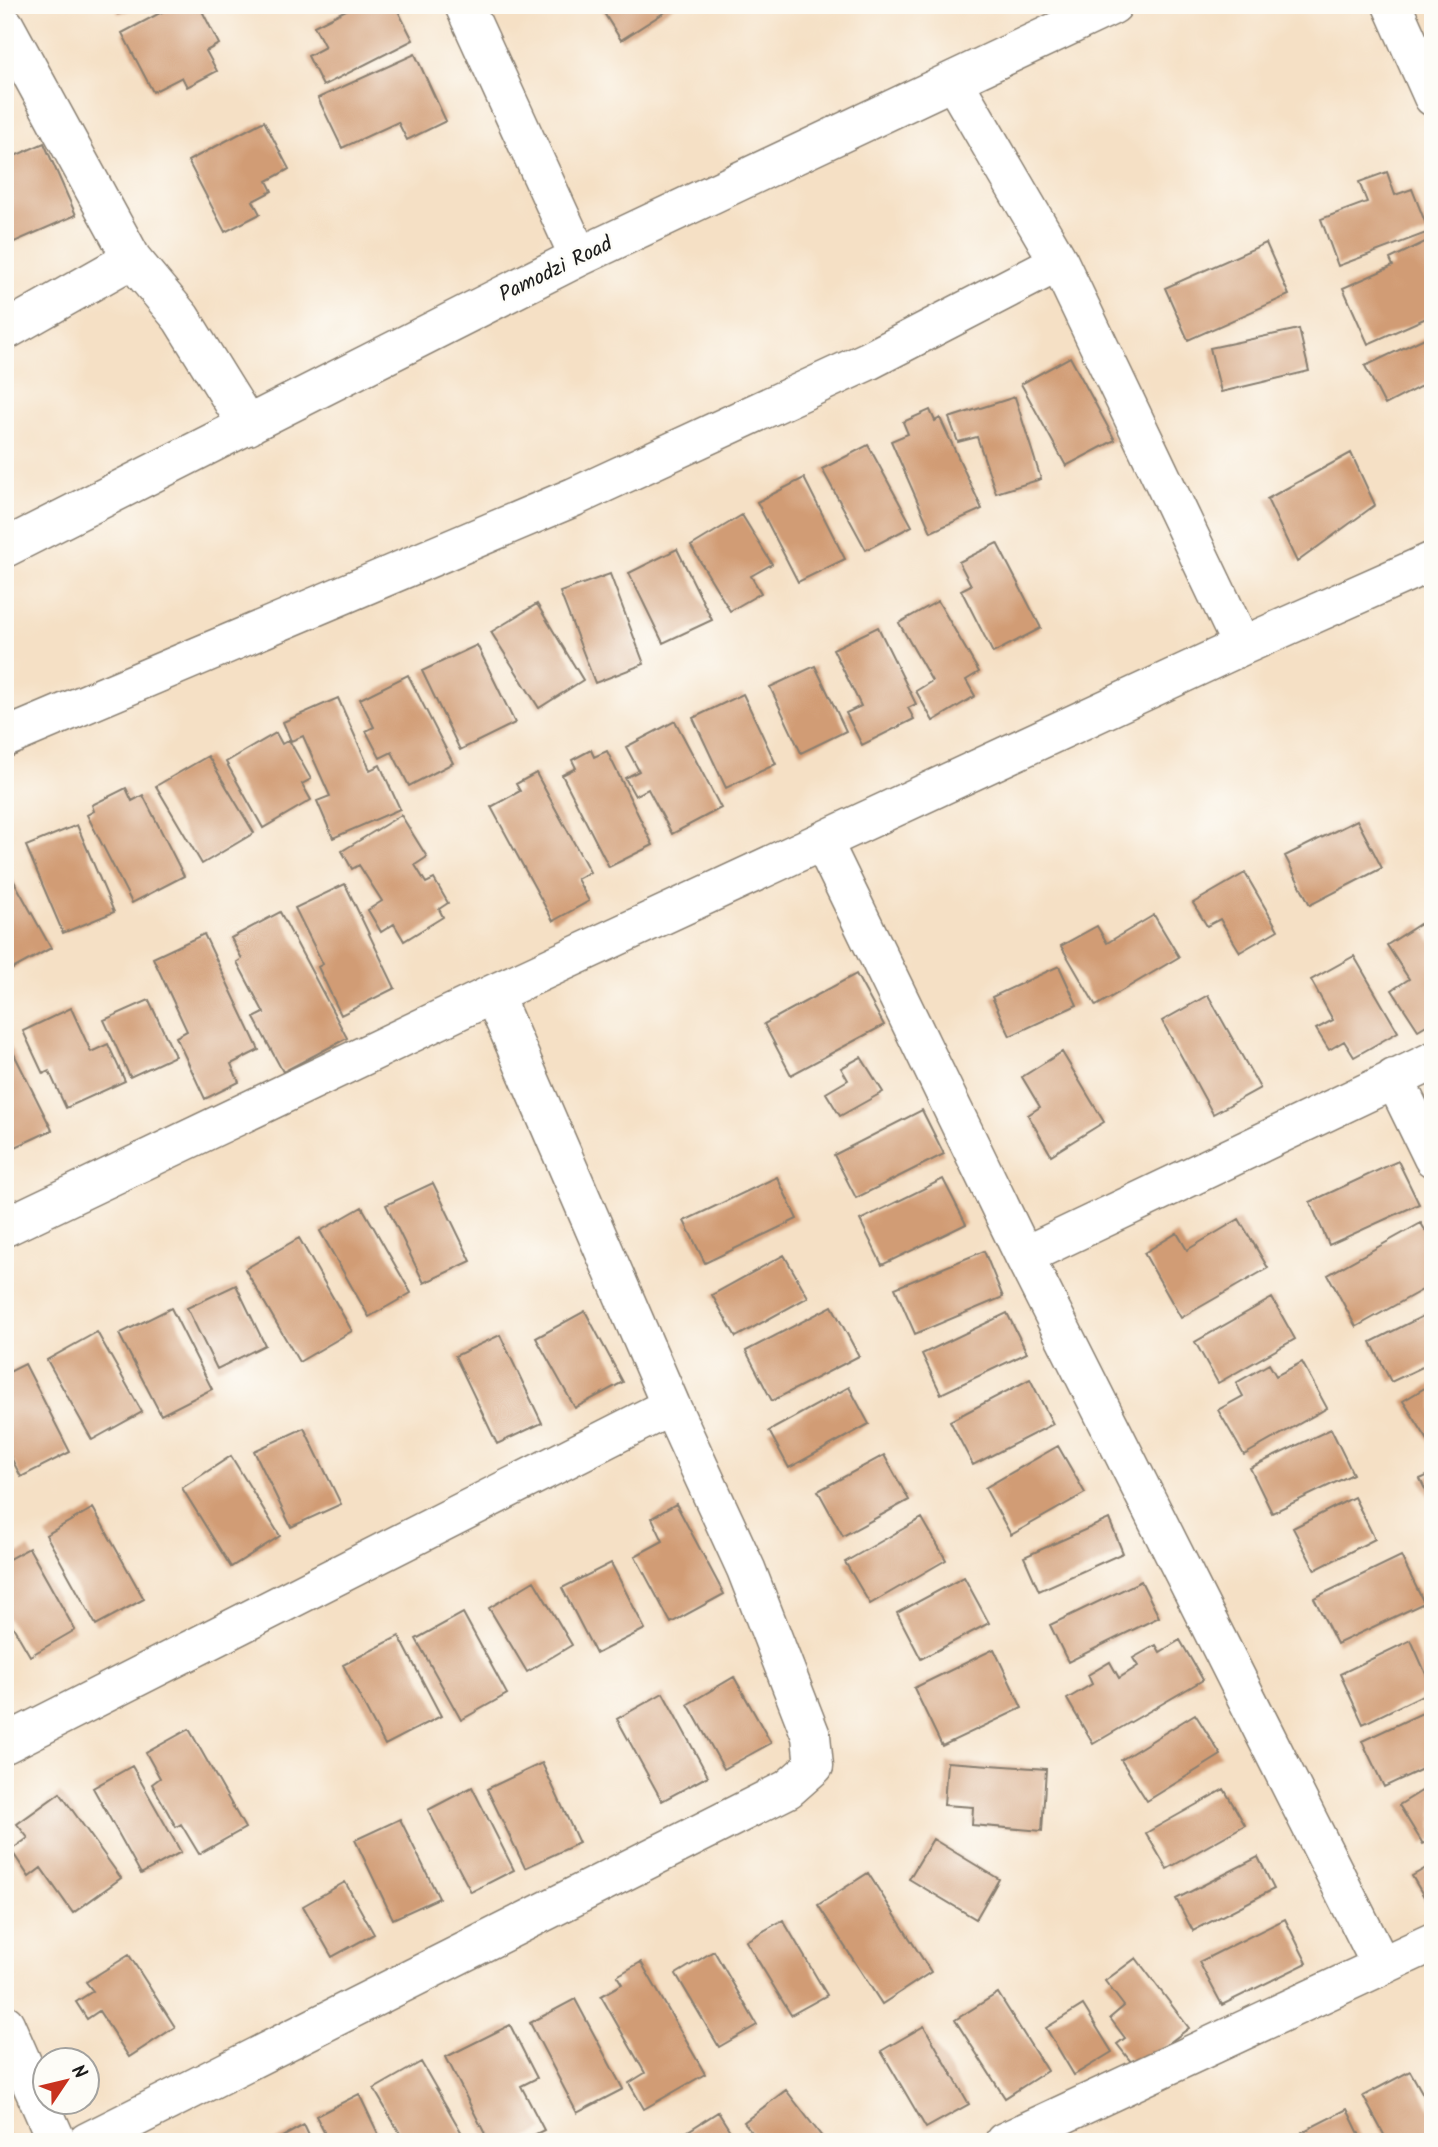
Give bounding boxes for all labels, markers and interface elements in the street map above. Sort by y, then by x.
street label: Pamodzi Road [494,228,619,312]
north arrow [32,2046,102,2116]
text: N [63,2059,94,2086]

